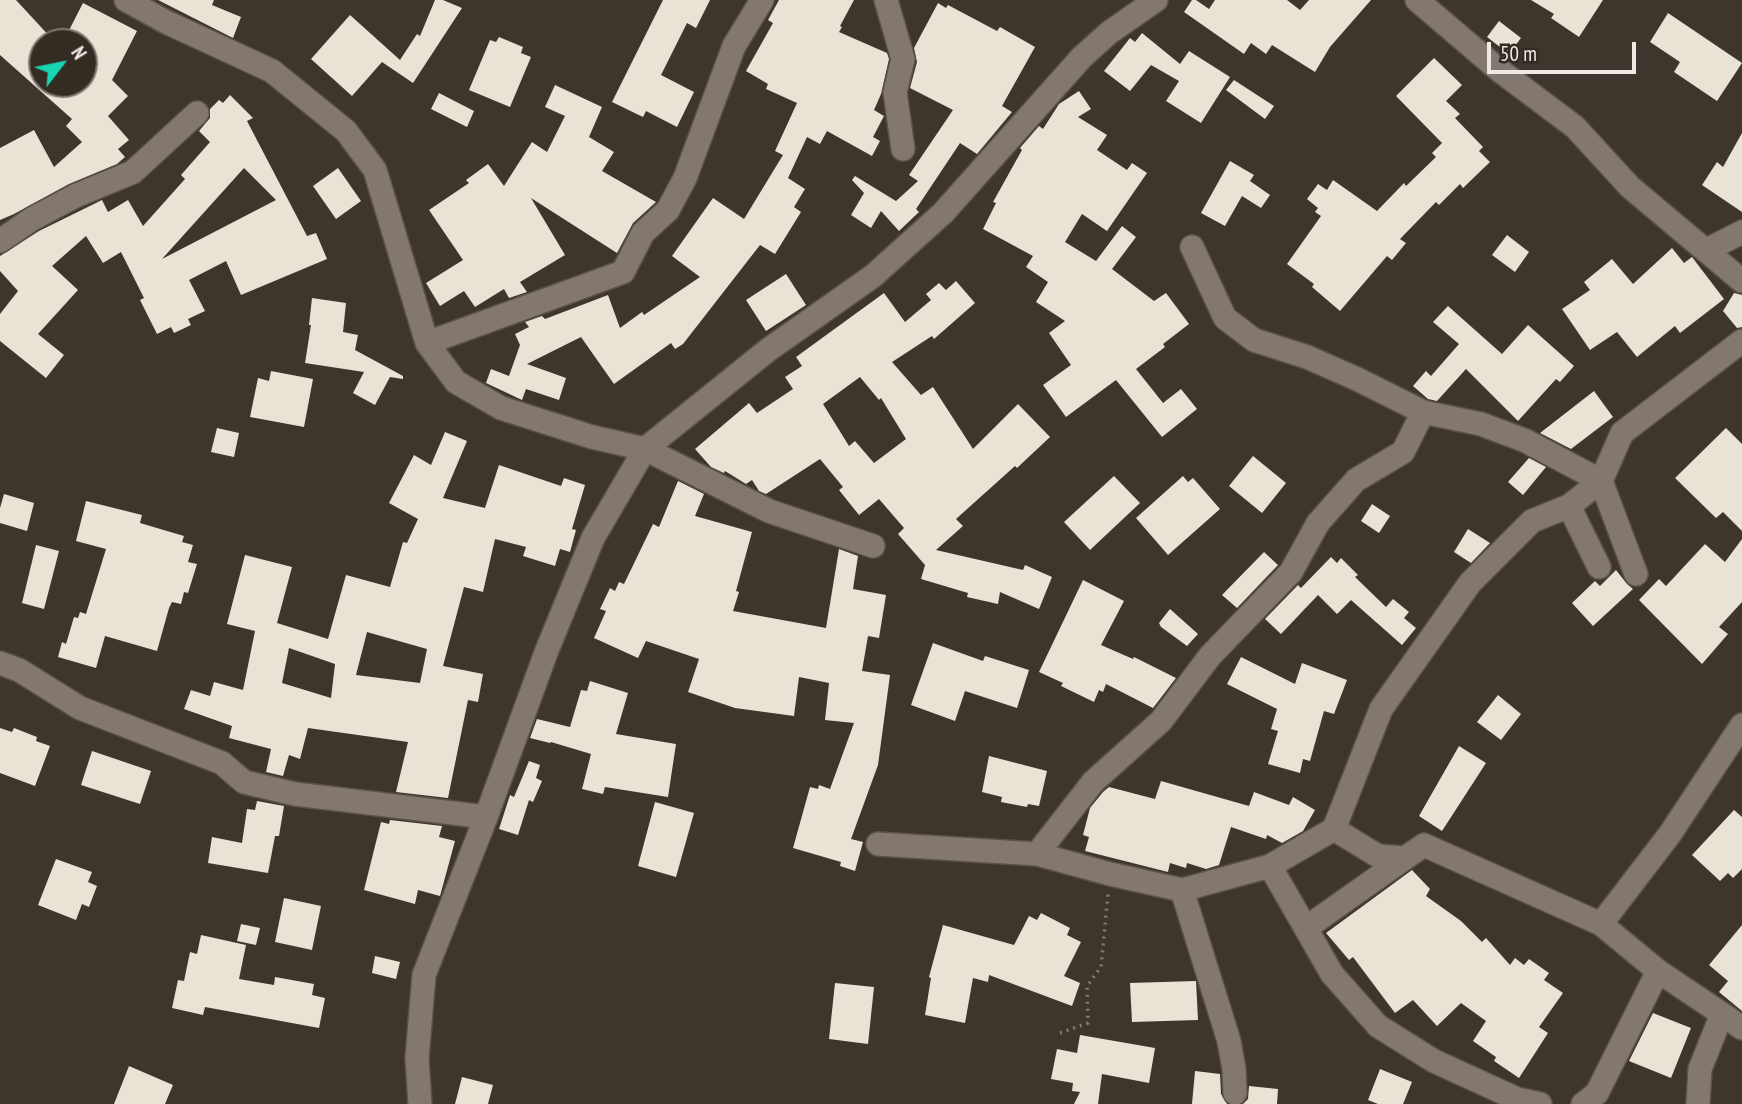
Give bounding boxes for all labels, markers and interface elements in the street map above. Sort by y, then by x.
north arrow [28,28,98,98]
scale bar [1490,28,1639,72]
text: 50 m [1500,40,1537,67]
text: N [66,42,92,64]

